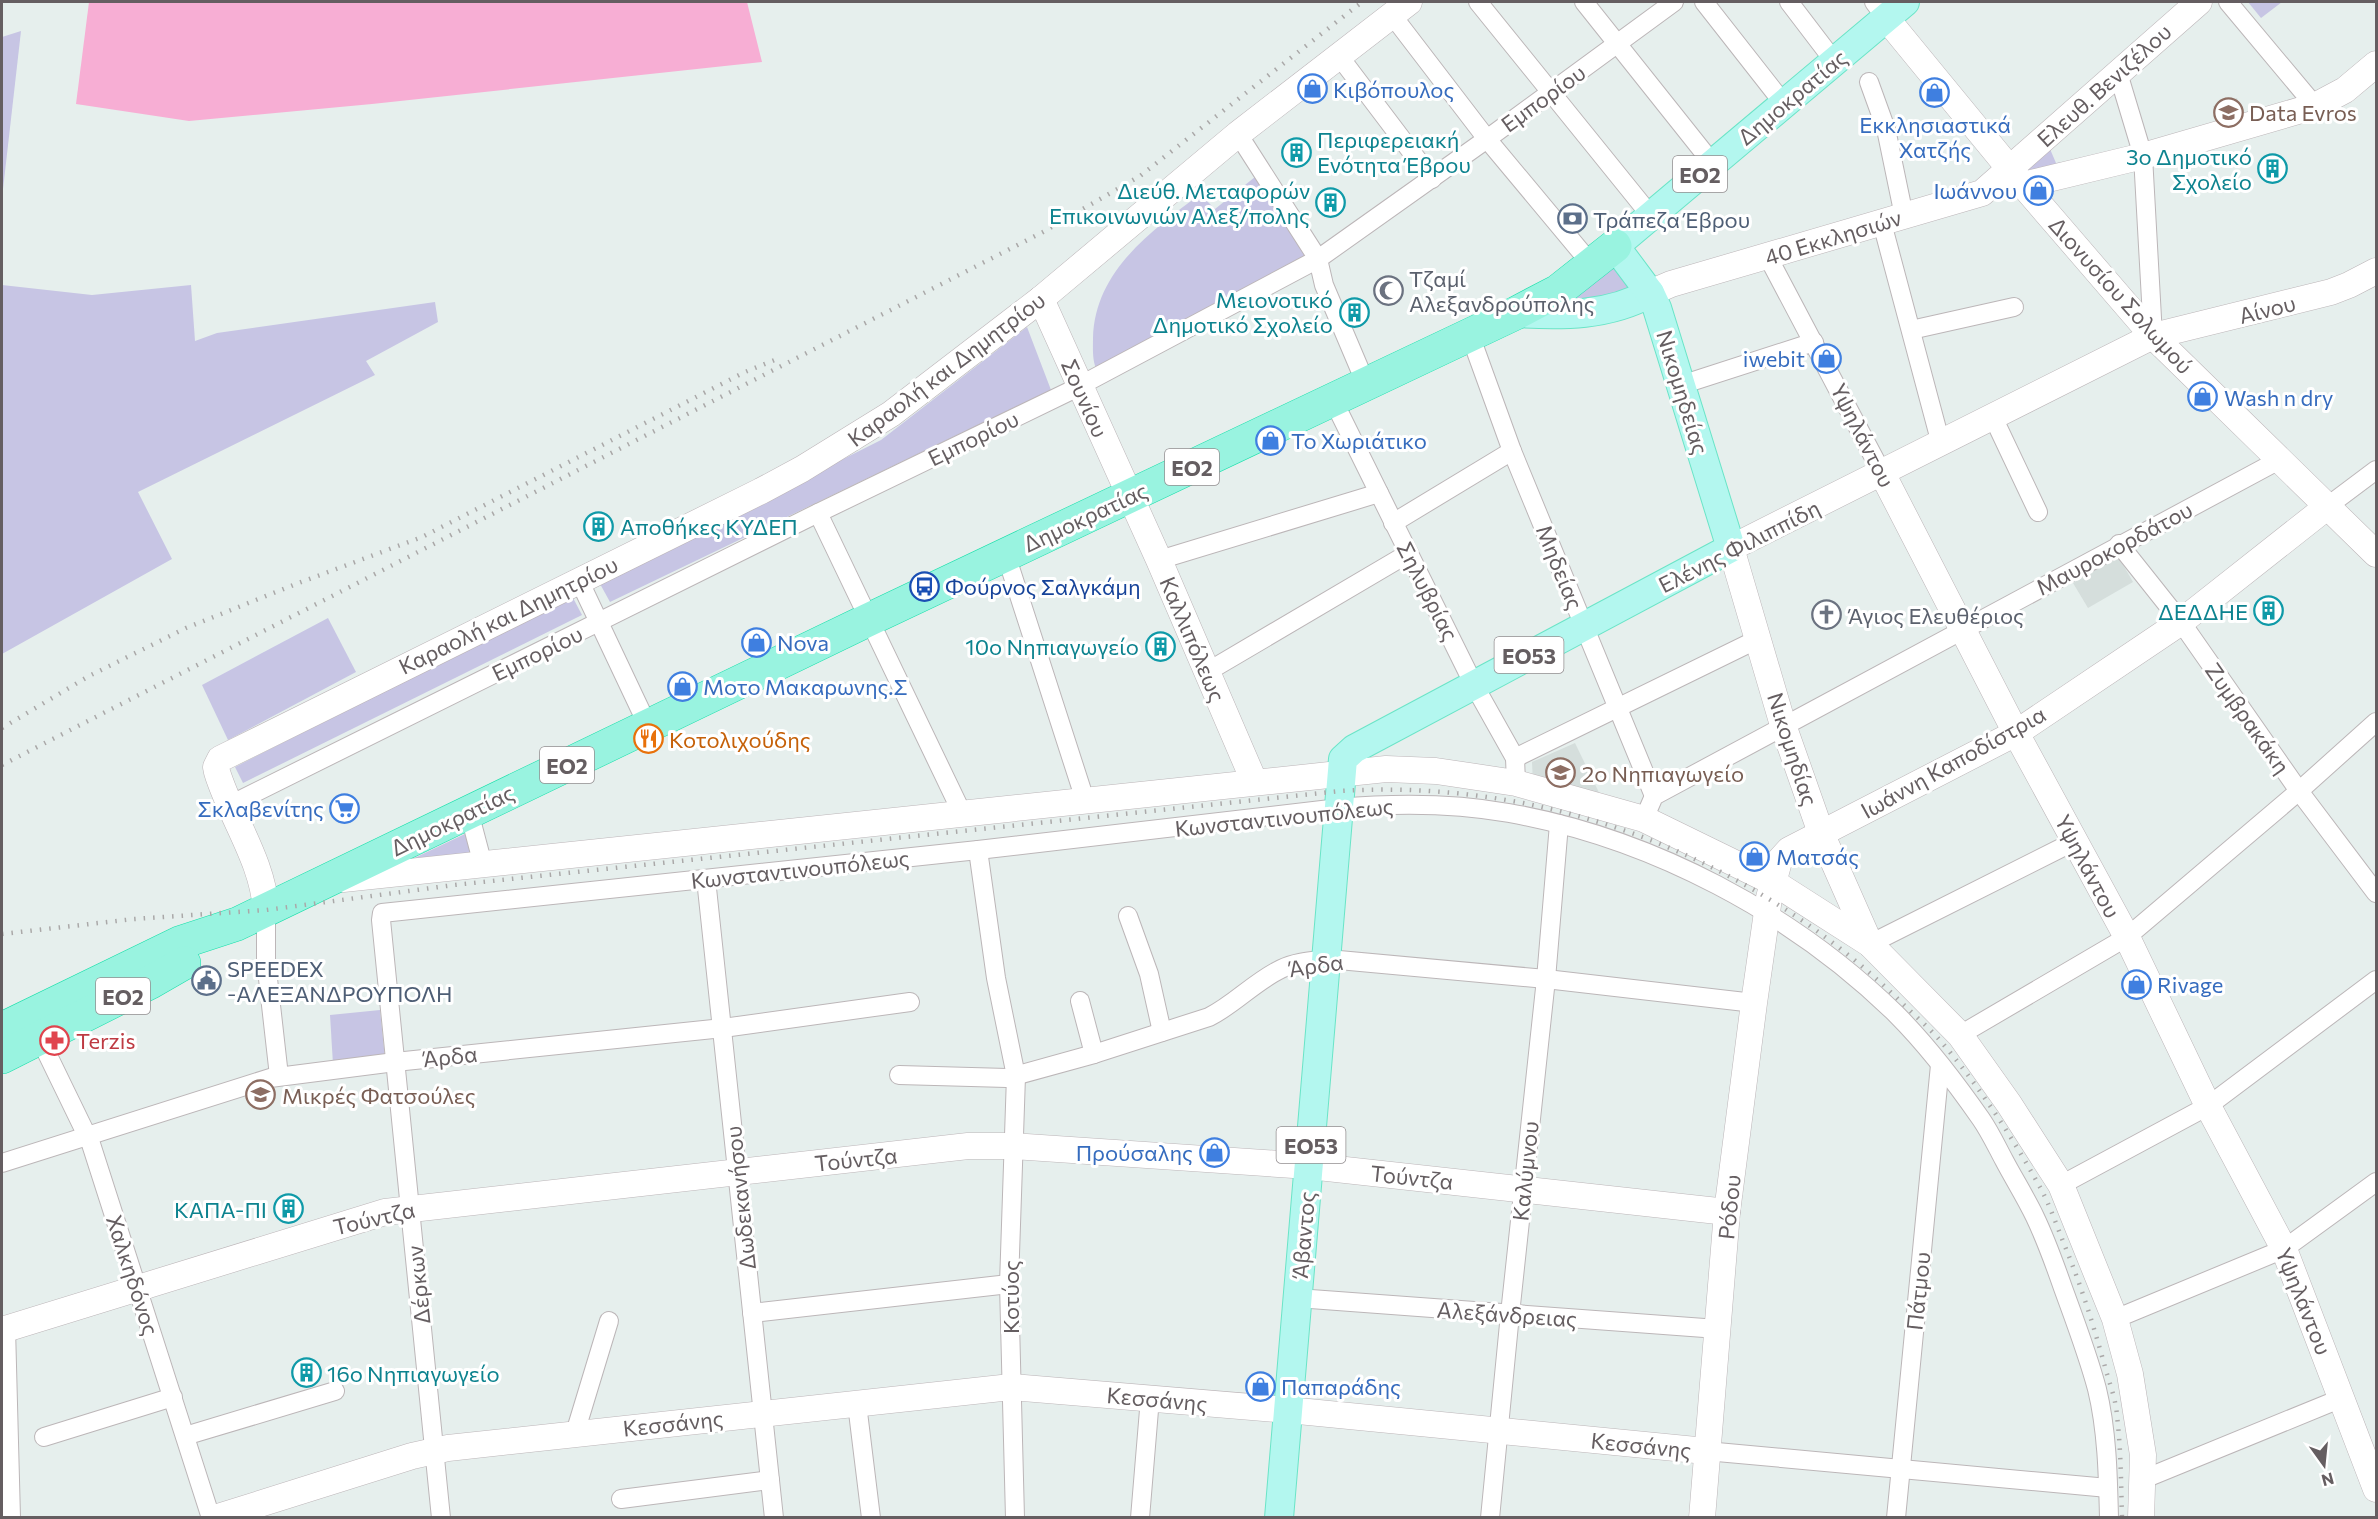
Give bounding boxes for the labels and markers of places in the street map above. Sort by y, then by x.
shop icon: Κιβόπουλος [1296,73,1328,105]
place label: Κιβόπουλος [1333,76,1454,103]
shop icon: Εκκλησιαστικά Χατζής [1919,76,1951,108]
school or university icon: Data Evros [2212,96,2244,128]
place label: Data Evros [2249,99,2357,126]
place label: Εκκλησιαστικά Χατζής [1859,111,2011,163]
place label: Περιφερειακή Ενότητα Έβρου [1317,126,1471,178]
building icon: Περιφερειακή Ενότητα Έβρου [1280,136,1312,168]
place label: 3ο Δημοτικό Σχολείο [2126,143,2252,195]
building icon: 3ο Δημοτικό Σχολείο [2257,153,2289,185]
shop icon: Ιωάννου [2022,174,2054,206]
place label: Διεύθ. Μεταφορών Επικοινωνιών Αλεξ/πολης [1049,177,1310,229]
place label: Ιωάννου [1933,177,2017,204]
building icon: Διεύθ. Μεταφορών Επικοινωνιών Αλεξ/πολης [1315,187,1347,219]
bank icon: Τράπεζα Έβρου [1556,203,1588,235]
place label: Τράπεζα Έβρου [1593,206,1750,233]
place label: Tζαμί Αλεξανδρούπολης [1409,265,1595,317]
mosque icon: Tζαμί Αλεξανδρούπολης [1372,275,1404,307]
place label: Μειονοτικό Δημοτικό Σχολείο [1153,286,1333,338]
building icon: Μειονοτικό Δημοτικό Σχολείο [1338,296,1370,328]
shop icon: iwebit [1810,342,1842,374]
place label: iwebit [1743,345,1805,372]
shop icon: Wash n dry [2187,381,2219,413]
place label: Wash n dry [2224,384,2333,411]
shop icon: Το Χωριάτικο [1254,424,1286,456]
place label: Το Χωριάτικο [1291,427,1427,454]
building icon: Αποθήκες ΚΥΔΕΠ [583,510,615,542]
place label: Αποθήκες ΚΥΔΕΠ [620,513,798,540]
bus stop icon: Φούρνος Σαλγκάμη [908,570,940,602]
place label: Φούρνος Σαλγκάμη [945,573,1141,600]
building icon: ΔΕΔΔΗΕ [2253,595,2285,627]
place label: ΔΕΔΔΗΕ [2158,598,2248,625]
church icon: Άγιος Ελευθέριος [1811,599,1843,631]
place label: Άγιος Ελευθέριος [1847,602,2024,629]
shop icon: Nova [740,626,772,658]
place label: Nova [777,629,829,656]
building icon: 10ο Νηπιαγωγείο [1144,630,1176,662]
place label: 10ο Νηπιαγωγείο [965,633,1139,660]
shop icon: Μοτο Μακαρωνης.Σ [666,670,698,702]
place label: Μοτο Μακαρωνης.Σ [703,673,908,700]
restaurant icon: Κοτολιχούδης [632,723,664,755]
place label: Κοτολιχούδης [669,726,811,753]
school or university icon: 2ο Νηπιαγωγείο [1545,757,1577,789]
place label: 2ο Νηπιαγωγείο [1582,760,1744,787]
supermarket icon: Σκλαβενίτης [329,792,361,824]
place label: Σκλαβενίτης [198,795,324,822]
shop icon: Ματσάς [1739,840,1771,872]
place label: Ματσάς [1776,843,1859,870]
place label: SPEEDEX -ΑΛΕΞΑΝΔΡΟΥΠΟΛΗ [227,955,452,1007]
public building icon: SPEEDEX -ΑΛΕΞΑΝΔΡΟΥΠΟΛΗ [190,965,222,997]
shop icon: Rivage [2120,968,2152,1000]
place label: Rivage [2157,971,2223,998]
pharmacy icon: Terzis [39,1024,71,1056]
place label: Terzis [76,1027,135,1054]
school or university icon: Μικρές Φατσούλες [245,1079,277,1111]
place label: Μικρές Φατσούλες [282,1082,476,1109]
shop icon: Προύσαλης [1198,1136,1230,1168]
place label: Προύσαλης [1076,1139,1193,1166]
building icon: ΚΑΠΑ-ΠΙ [272,1193,304,1225]
place label: ΚΑΠΑ-ΠΙ [174,1196,267,1223]
building icon: 16ο Νηπιαγωγείο [290,1357,322,1389]
place label: 16ο Νηπιαγωγείο [327,1360,500,1387]
shop icon: Παπαράδης [1244,1370,1276,1402]
place label: Παπαράδης [1281,1373,1401,1400]

